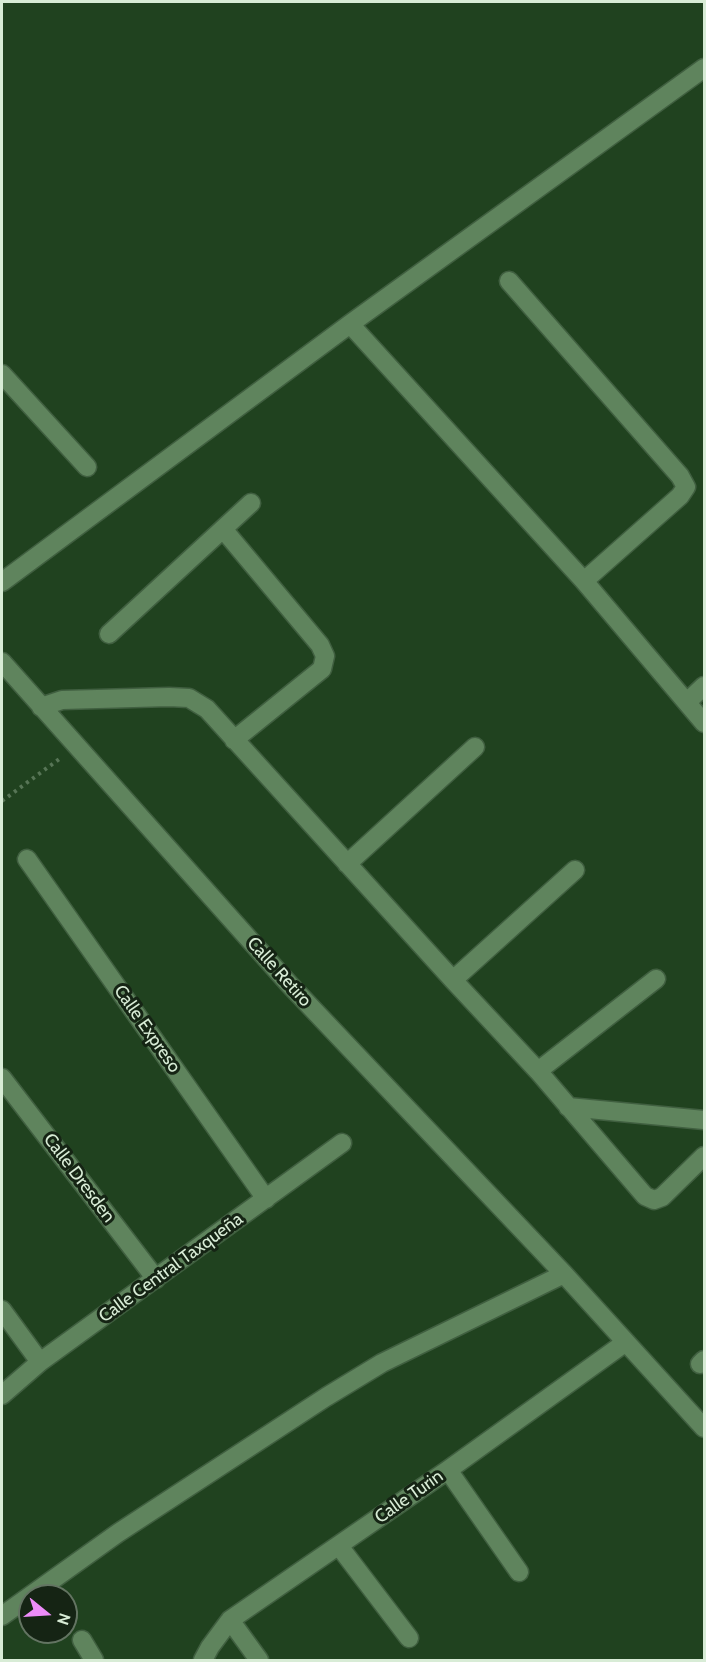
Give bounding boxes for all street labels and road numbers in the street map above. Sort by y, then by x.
street label: Calle Retiro [242,933,316,1011]
street label: Calle Expreso [109,981,185,1077]
street label: Calle Dresden [39,1129,119,1227]
street label: Calle Central Taxqueña [95,1209,247,1327]
street label: Calle Turin [371,1466,447,1528]

